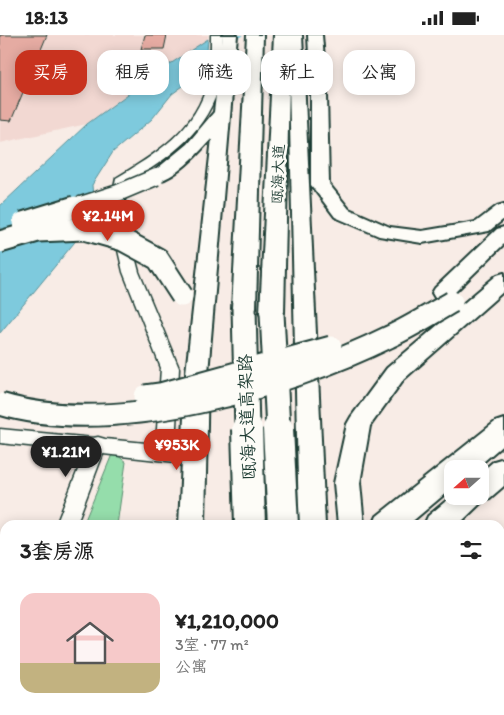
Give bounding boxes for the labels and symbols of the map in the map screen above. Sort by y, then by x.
street label: 瓯海大道 [268,144,288,204]
pin: ¥2.14M [67,199,149,242]
street label: 瓯海大道高架路 [234,354,260,480]
pin: ¥953K [142,429,212,471]
pin: ¥1.21M [25,435,107,478]
north arrow [444,460,489,505]

